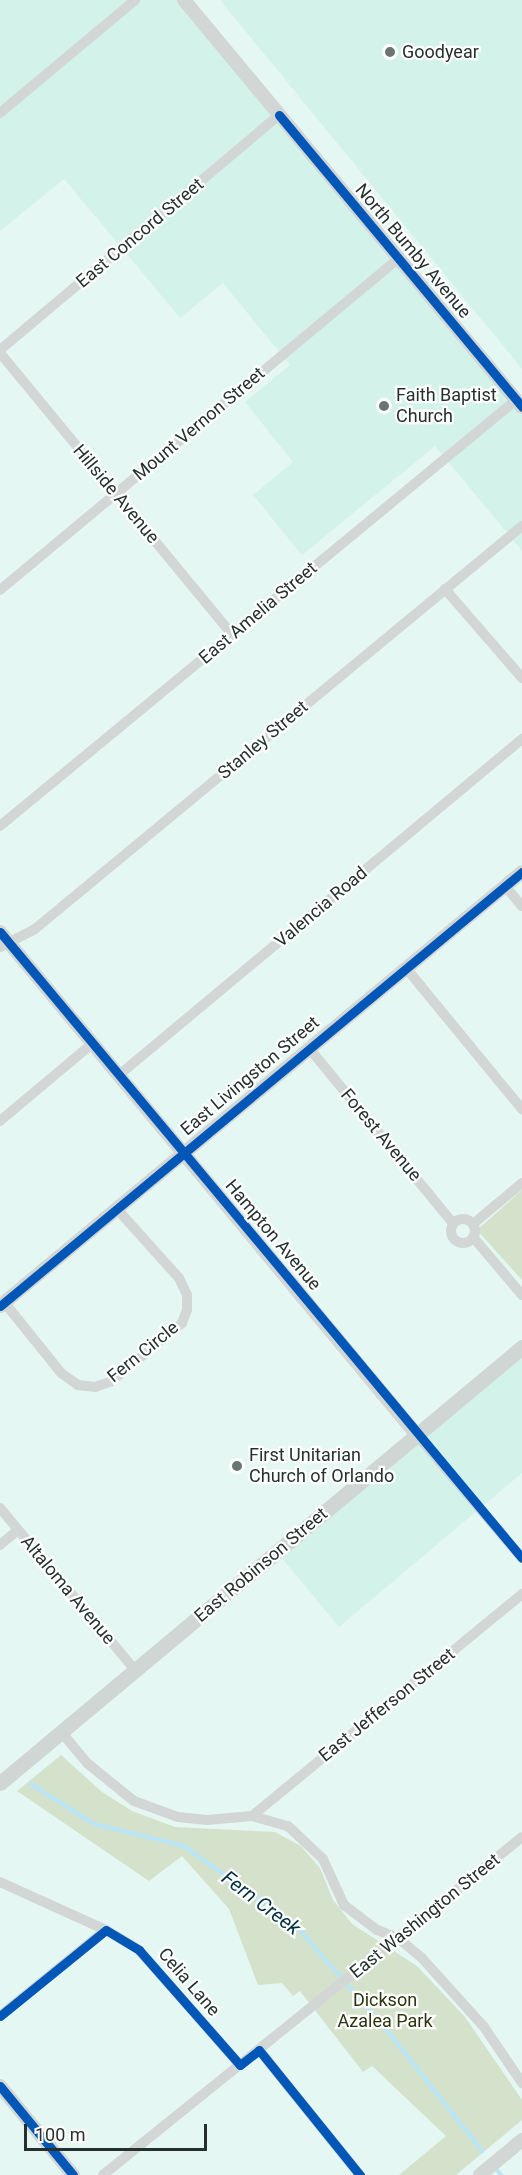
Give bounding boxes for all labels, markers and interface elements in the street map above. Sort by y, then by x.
place label: Goodyear [402,41,479,63]
marker: Goodyear [383,45,397,59]
street label: East Concord Street [72,174,208,292]
street label: North Bumby Avenue [351,179,475,323]
street label: Mount Vernon Street [129,363,269,485]
place label: Faith Baptist Church [396,385,497,428]
marker: Faith Baptist Church [377,399,391,413]
street label: Hillside Avenue [68,440,164,548]
street label: East Amelia Street [195,557,321,669]
street label: Stanley Street [214,696,312,784]
street label: Valencia Road [270,862,372,952]
street label: East Livingston Street [176,1012,324,1140]
street label: Forest Avenue [336,1084,426,1186]
street label: Hampton Avenue [220,1175,326,1295]
street label: Fern Circle [103,1317,183,1387]
place label: First Unitarian Church of Orlando [249,1445,394,1488]
marker: First Unitarian Church of Orlando [230,1459,244,1473]
street label: East Robinson Street [190,1503,332,1627]
street label: Altaloma Avenue [16,1531,120,1649]
street label: East Jefferson Street [315,1644,459,1766]
street label: East Washington Street [346,1849,504,1983]
water label: Fern Creek [217,1866,305,1940]
street label: Celia Lane [154,1944,224,2020]
park label: Dickson Azalea Park [337,1990,433,2032]
scale bar [27,2112,210,2150]
text: 100 m [35,2124,86,2145]

